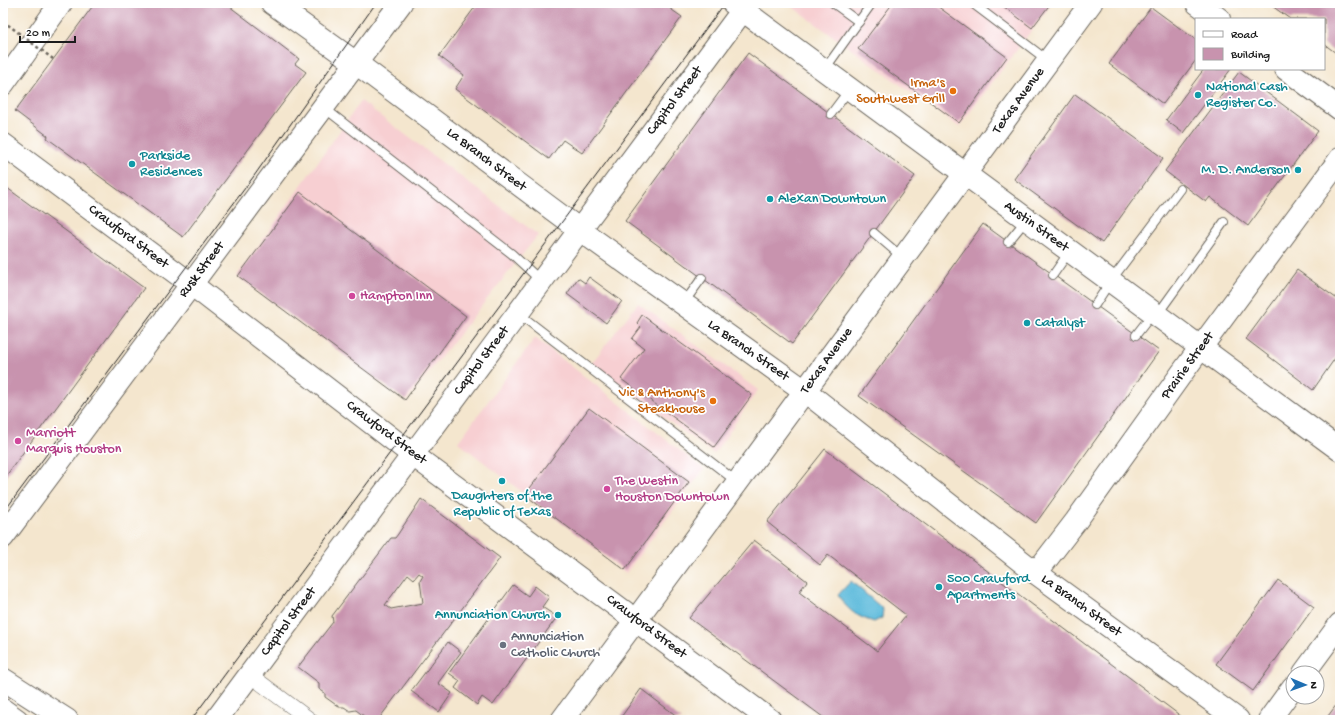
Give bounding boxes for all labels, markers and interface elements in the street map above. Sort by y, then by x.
scale bar [20,18,75,44]
legend [1195,18,1325,70]
text: 20 m [26,27,51,41]
text: Road [1231,29,1258,43]
text: Building [1230,49,1270,63]
street label: Capitol Street [644,62,707,139]
street label: Texas Avenue [989,64,1049,138]
place label: Irma's Southwest Grill [856,75,946,108]
place label: National Cash Register Co. [1206,79,1288,112]
marker: Irma's Southwest Grill [948,86,958,96]
marker: National Cash Register Co. [1193,90,1203,100]
street label: La Branch Street [443,124,530,196]
place label: Parkside Residences [139,148,203,181]
marker: Parkside Residences [127,159,137,169]
place label: M. D. Anderson [1201,162,1290,179]
marker: M. D. Anderson [1293,165,1303,175]
place label: Alexan Downtown [778,191,886,208]
marker: Alexan Downtown [765,194,775,204]
street label: Austin Street [1000,198,1073,257]
street label: Crawford Street [84,201,173,274]
street label: Rusk Street [175,238,229,301]
place label: Hampton Inn [360,288,433,305]
marker: Hampton Inn [347,291,357,301]
place label: Catalyst [1035,315,1086,332]
street label: La Branch Street [704,317,793,386]
marker: Catalyst [1022,318,1032,328]
street label: Capitol Street [451,322,514,399]
street label: Texas Avenue [797,324,857,398]
street label: Prairie Street [1157,328,1219,404]
place label: Vic & Anthony's Steakhouse [618,385,706,418]
marker: Vic & Anthony's Steakhouse [708,396,718,406]
street label: Crawford Street [342,397,431,470]
place label: Marriott Marquis Houston [26,425,122,458]
marker: Marriott Marquis Houston [13,436,23,446]
place label: The Westin Houston Downtown [614,473,730,506]
marker: Daughters of the Republic of Texas [497,476,507,486]
marker: The Westin Houston Downtown [602,484,612,494]
place label: Daughters of the Republic of Texas [451,488,553,521]
place label: 500 Crawford Apartments [947,571,1031,604]
street label: La Branch Street [1037,571,1126,642]
marker: 500 Crawford Apartments [934,582,944,592]
street label: Capitol Street [258,583,321,660]
street label: Crawford Street [602,591,691,664]
place label: Annunciation Church [435,607,550,624]
marker: Annunciation Church [553,610,563,620]
place label: Annunciation Catholic Church [511,629,600,662]
marker: Annunciation Catholic Church [498,640,508,650]
north arrow [1285,665,1325,705]
text: N [1307,681,1319,689]

